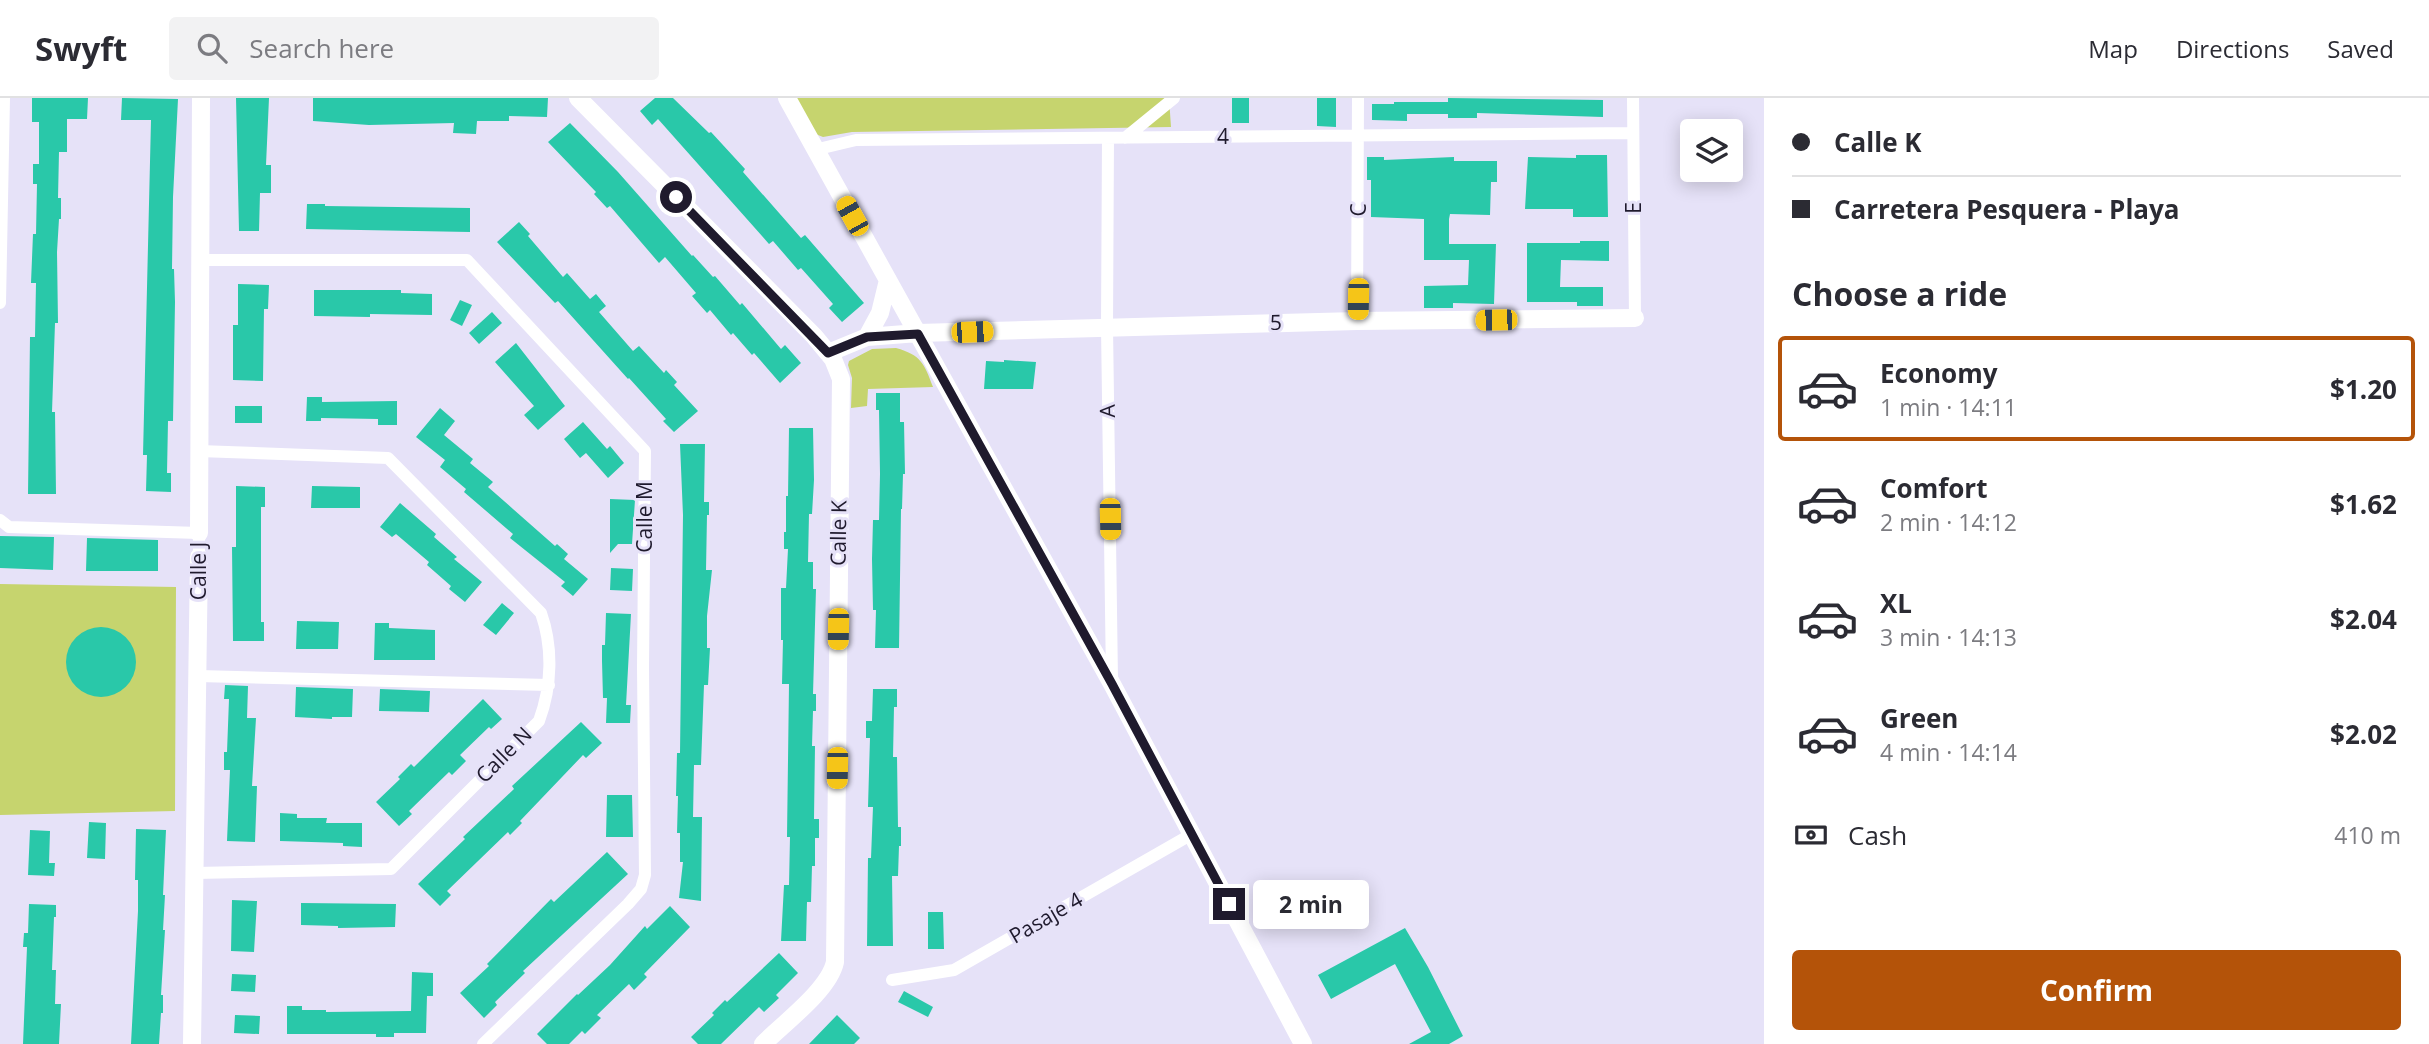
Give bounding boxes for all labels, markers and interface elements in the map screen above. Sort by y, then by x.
search box [169,17,659,80]
text: Swyft [35,26,127,71]
icon: search [193,29,231,67]
text: Search here [249,30,394,66]
text: Map [2088,32,2138,65]
text: Directions [2176,32,2289,65]
text: Saved [2327,32,2394,65]
map controls [1680,119,1743,182]
button: layers [1680,119,1743,182]
street label: 4 [1217,122,1229,150]
text: Calle K [1834,124,1922,160]
route start [660,181,692,213]
text: Carretera Pesquera - Playa [1834,191,2180,227]
car [833,193,872,239]
street label: E [1619,202,1647,214]
street label: C [1344,203,1372,217]
text: Choose a ride [1792,272,2007,315]
car [1348,278,1369,320]
street label: 5 [1270,308,1282,336]
car [1475,309,1518,331]
car [951,321,994,343]
text: Economy [1880,355,1998,391]
icon: car [1796,357,1859,420]
text: $1.20 [2330,371,2397,407]
text: 1 min · 14:11 [1880,391,2017,423]
street label: A [1093,403,1121,418]
text: Comfort [1880,470,1987,506]
icon: car [1796,472,1859,535]
street label: Calle M [630,481,658,553]
text: $1.62 [2330,486,2397,522]
car [1100,498,1121,540]
street label: Calle K [823,500,853,566]
text: 2 min · 14:12 [1880,506,2017,538]
street label: Calle J [184,542,212,600]
text: XL [1880,585,1912,621]
icon: car [1796,587,1859,650]
text: $2.04 [2330,601,2397,637]
car [828,608,849,650]
text: 3 min · 14:13 [1880,621,2017,653]
text: Green [1880,700,1958,736]
icon: car [1796,702,1859,765]
text: $2.02 [2330,716,2397,752]
street label: Calle N [469,720,537,788]
text: 4 min · 14:14 [1880,736,2017,768]
car [827,747,848,789]
icon: cash [1792,816,1830,854]
text: Cash [1848,817,1907,853]
text: 410 m [2334,819,2401,851]
callout: 2 min [1254,880,1369,928]
street label: Pasaje 4 [1004,885,1087,949]
route end [1213,888,1245,920]
text: 2 min [1279,888,1343,920]
button: Confirm [1792,950,2401,1030]

